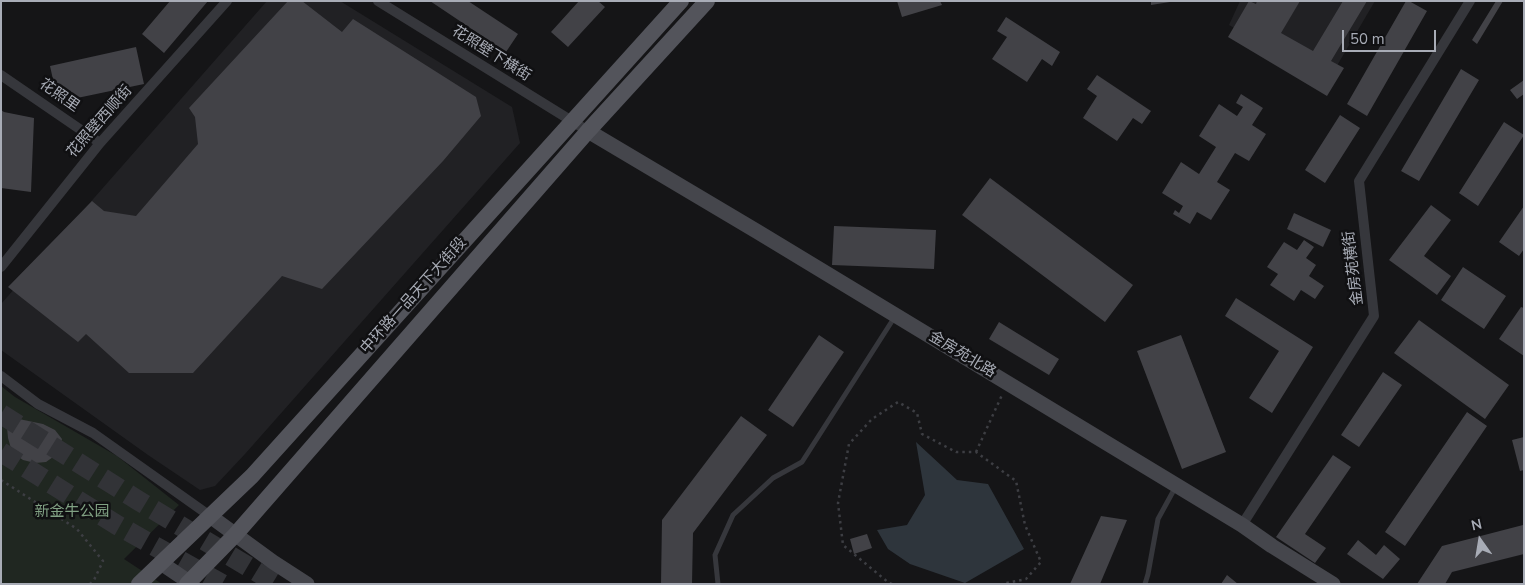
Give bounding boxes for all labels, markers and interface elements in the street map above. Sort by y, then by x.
scale bar [1345,20,1439,52]
street label: 花照壁下横街 [448,23,534,85]
text: 50 m [1350,29,1385,49]
street label: 花照里 [35,76,83,116]
street label: 花照壁西顺街 [64,82,136,162]
street label: 金房苑横街 [1340,230,1368,306]
street label: 中环路一品天下大街段 [357,234,471,358]
street label: 金房苑北路 [925,328,999,382]
park label: 新金牛公园 [35,503,109,521]
text: N [1469,514,1484,535]
north arrow [1455,515,1505,565]

